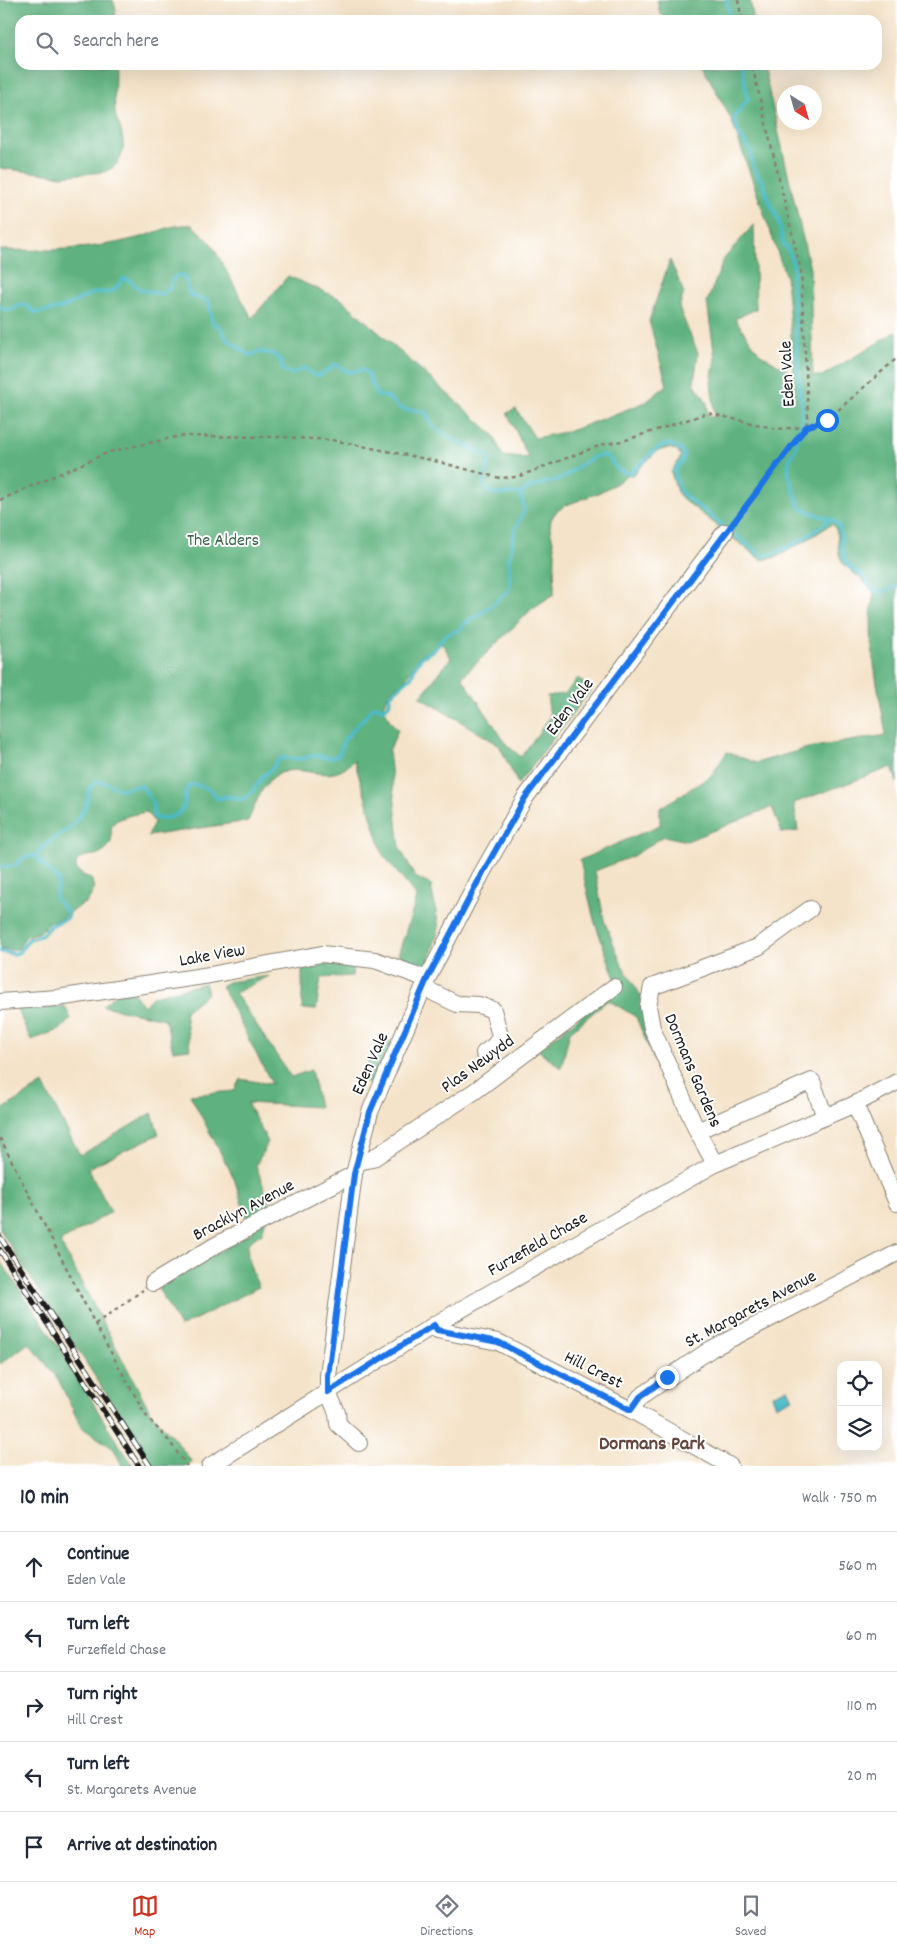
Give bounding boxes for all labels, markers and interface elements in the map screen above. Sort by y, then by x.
search box [15,15,882,70]
icon: search [33,29,61,57]
text: Search here [73,29,159,56]
north arrow [777,85,822,130]
street label: Eden Vale [774,340,803,408]
route start [816,409,839,432]
park label: The Alders [187,529,259,554]
street label: Eden Vale [541,673,601,741]
street label: Lake View [177,938,247,975]
street label: Dormans Gardens [657,1010,727,1132]
street label: Eden Vale [346,1029,396,1099]
street label: Plas Newydd [437,1030,520,1100]
street label: Bracklyn Avenue [189,1174,299,1248]
street label: Furzefield Chase [484,1206,593,1284]
street label: St. Margarets Avenue [681,1265,822,1355]
street label: Hill Crest [559,1346,627,1397]
map controls [837,1361,882,1451]
button: locate [837,1361,882,1406]
route end [656,1366,679,1389]
button: layers [837,1406,882,1451]
district label: Dormans Park [599,1431,705,1459]
text: 10 min [20,1484,69,1514]
text: Walk · 750 m [802,1487,877,1510]
text: Continue [67,1542,129,1569]
icon: ahead [20,1553,48,1581]
text: 560 m [838,1555,877,1578]
text: Eden Vale [67,1569,126,1592]
text: Turn left [67,1612,130,1639]
icon: left [20,1623,48,1651]
text: 60 m [846,1625,877,1648]
text: Furzefield Chase [67,1639,166,1662]
text: Turn right [67,1682,138,1709]
icon: right [20,1693,48,1721]
text: 110 m [847,1695,877,1718]
text: Hill Crest [67,1709,123,1732]
text: Turn left [67,1752,130,1779]
icon: left [20,1763,48,1791]
text: 20 m [847,1765,877,1788]
text: St. Margarets Avenue [67,1779,197,1802]
icon: arrive [20,1833,48,1861]
text: Arrive at destination [67,1833,217,1860]
tab: Map [131,1892,159,1942]
tab: Directions [420,1892,473,1942]
tab: Saved [735,1892,766,1942]

